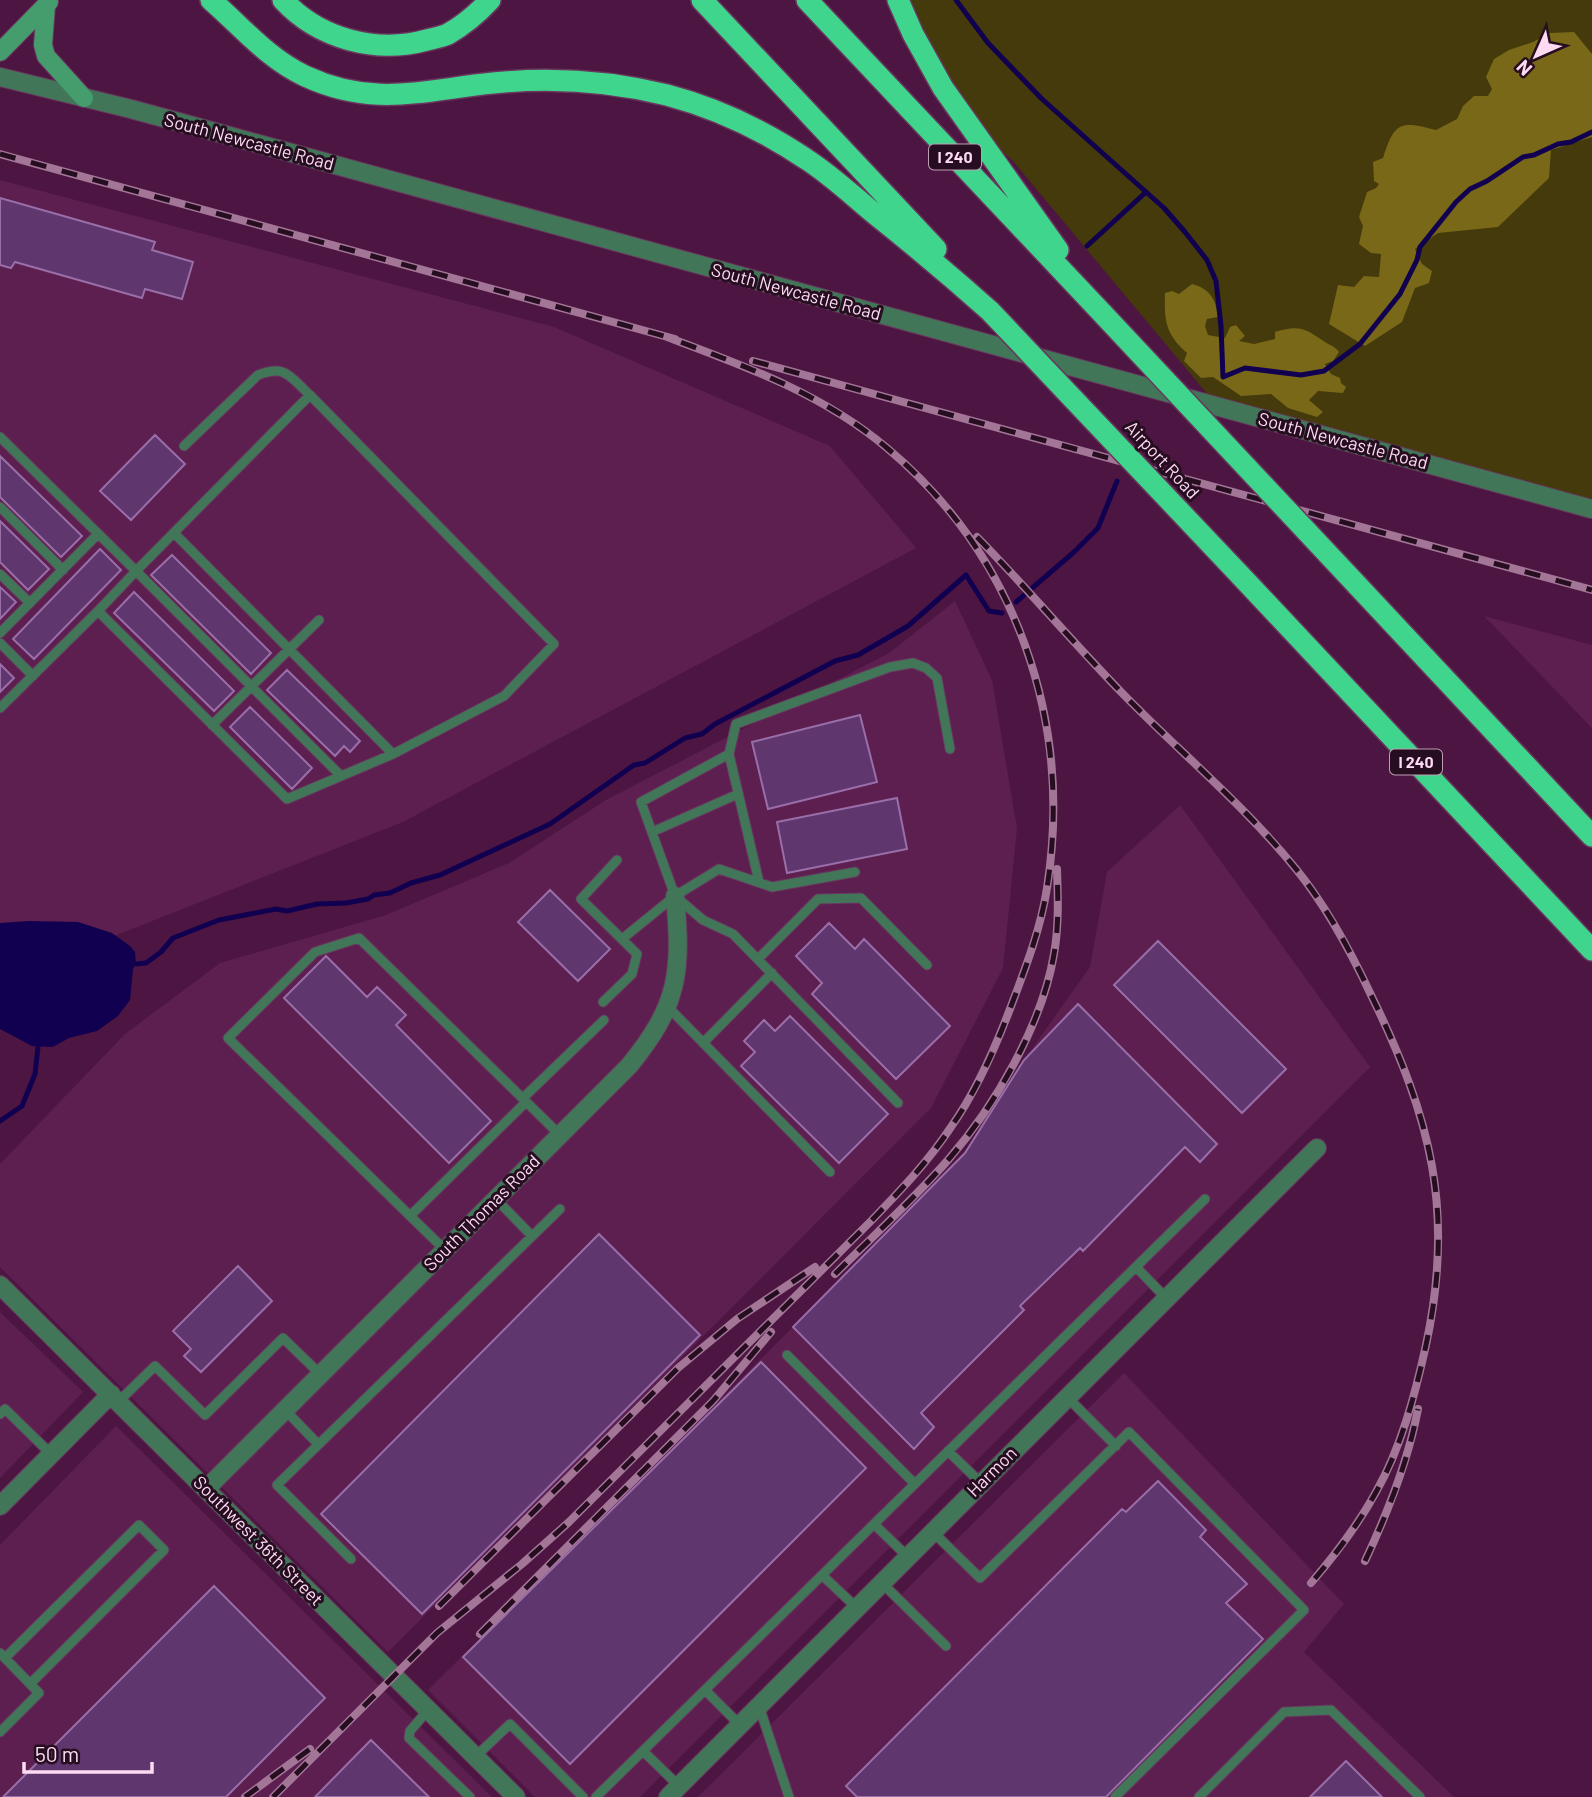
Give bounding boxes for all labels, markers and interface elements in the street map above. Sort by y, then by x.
north arrow [1501,21,1571,91]
text: N [1511,56,1536,81]
street label: South Newcastle Road [162,108,337,174]
road number: I 240 [929,144,981,169]
street label: South Newcastle Road [709,258,884,324]
street label: South Newcastle Road [1256,407,1431,473]
street label: Airport Road [1121,416,1204,503]
road number: I 240 [1390,750,1442,775]
street label: South Thomas Road [419,1150,544,1275]
street label: Harmon [962,1442,1021,1501]
street label: Southwest 36th Street [189,1471,328,1610]
scale bar [24,1730,152,1774]
text: 50 m [35,1741,79,1766]

